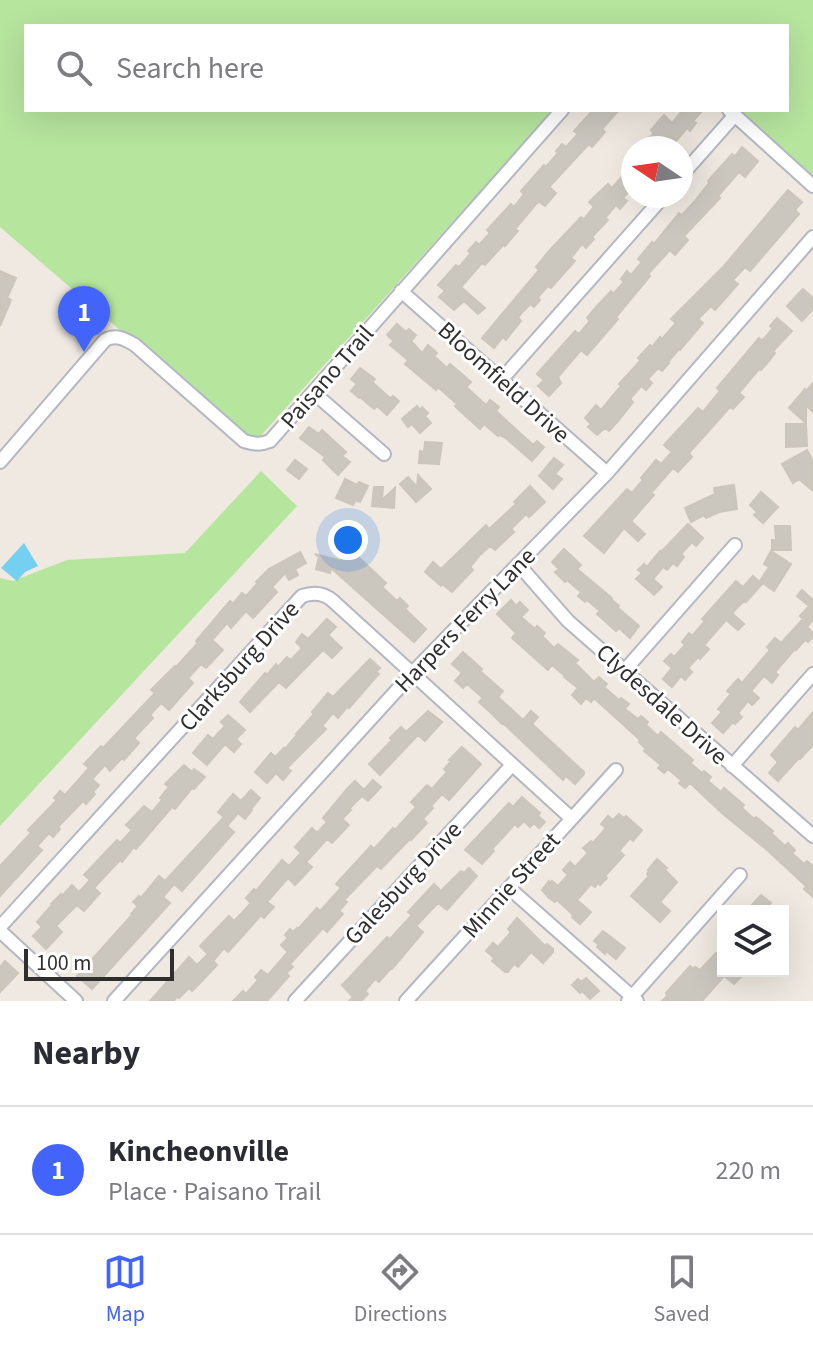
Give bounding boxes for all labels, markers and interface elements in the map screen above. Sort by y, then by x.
search box [24,24,789,112]
icon: search [52,46,96,90]
text: Search here [116,47,264,90]
north arrow [621,136,693,208]
pin: 1 [58,286,110,352]
street label: Bloomfield Drive [430,313,578,451]
street label: Paisano Trail [272,318,382,437]
your location [328,520,368,560]
street label: Harpers Ferry Lane [387,540,544,701]
street label: Clarksburg Drive [171,593,308,740]
street label: Clydesdale Drive [588,636,735,773]
street label: Galesburg Drive [337,814,470,953]
street label: Minnie Street [454,824,569,946]
map controls [717,905,789,977]
button: layers [717,905,789,977]
scale bar [24,945,174,981]
text: 100 m [36,947,91,979]
text: Nearby [32,1029,140,1078]
text: Kincheonville [108,1130,289,1173]
text: 1 [51,1152,65,1189]
text: 220 m [715,1152,781,1189]
text: Place · Paisano Trail [108,1173,321,1210]
tab: Map [103,1250,147,1330]
tab: Directions [354,1250,447,1330]
tab: Saved [654,1250,710,1330]

